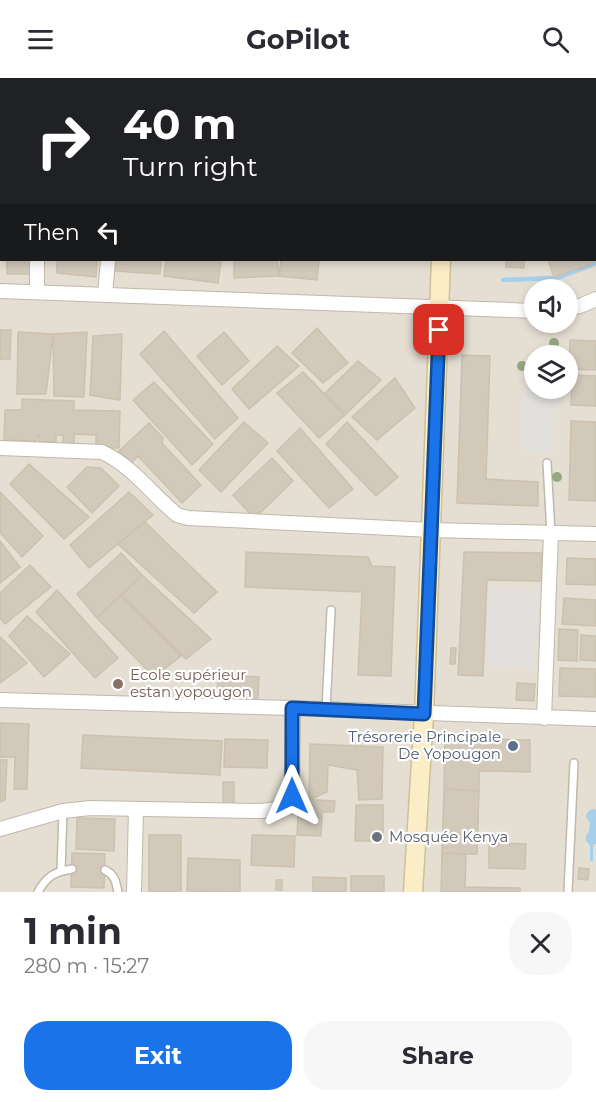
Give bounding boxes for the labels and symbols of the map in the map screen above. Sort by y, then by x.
pin [413,304,464,355]
place label: Ecole supérieur estan yopougon [130,665,252,701]
marker: Ecole supérieur estan yopougon [111,677,125,691]
place label: Trésorerie Principale De Yopougon [348,727,501,763]
marker: Trésorerie Principale De Yopougon [506,739,520,753]
position arrow [260,764,324,828]
place label: Mosquée Kenya [389,827,508,846]
marker: Mosquée Kenya [370,830,384,844]

